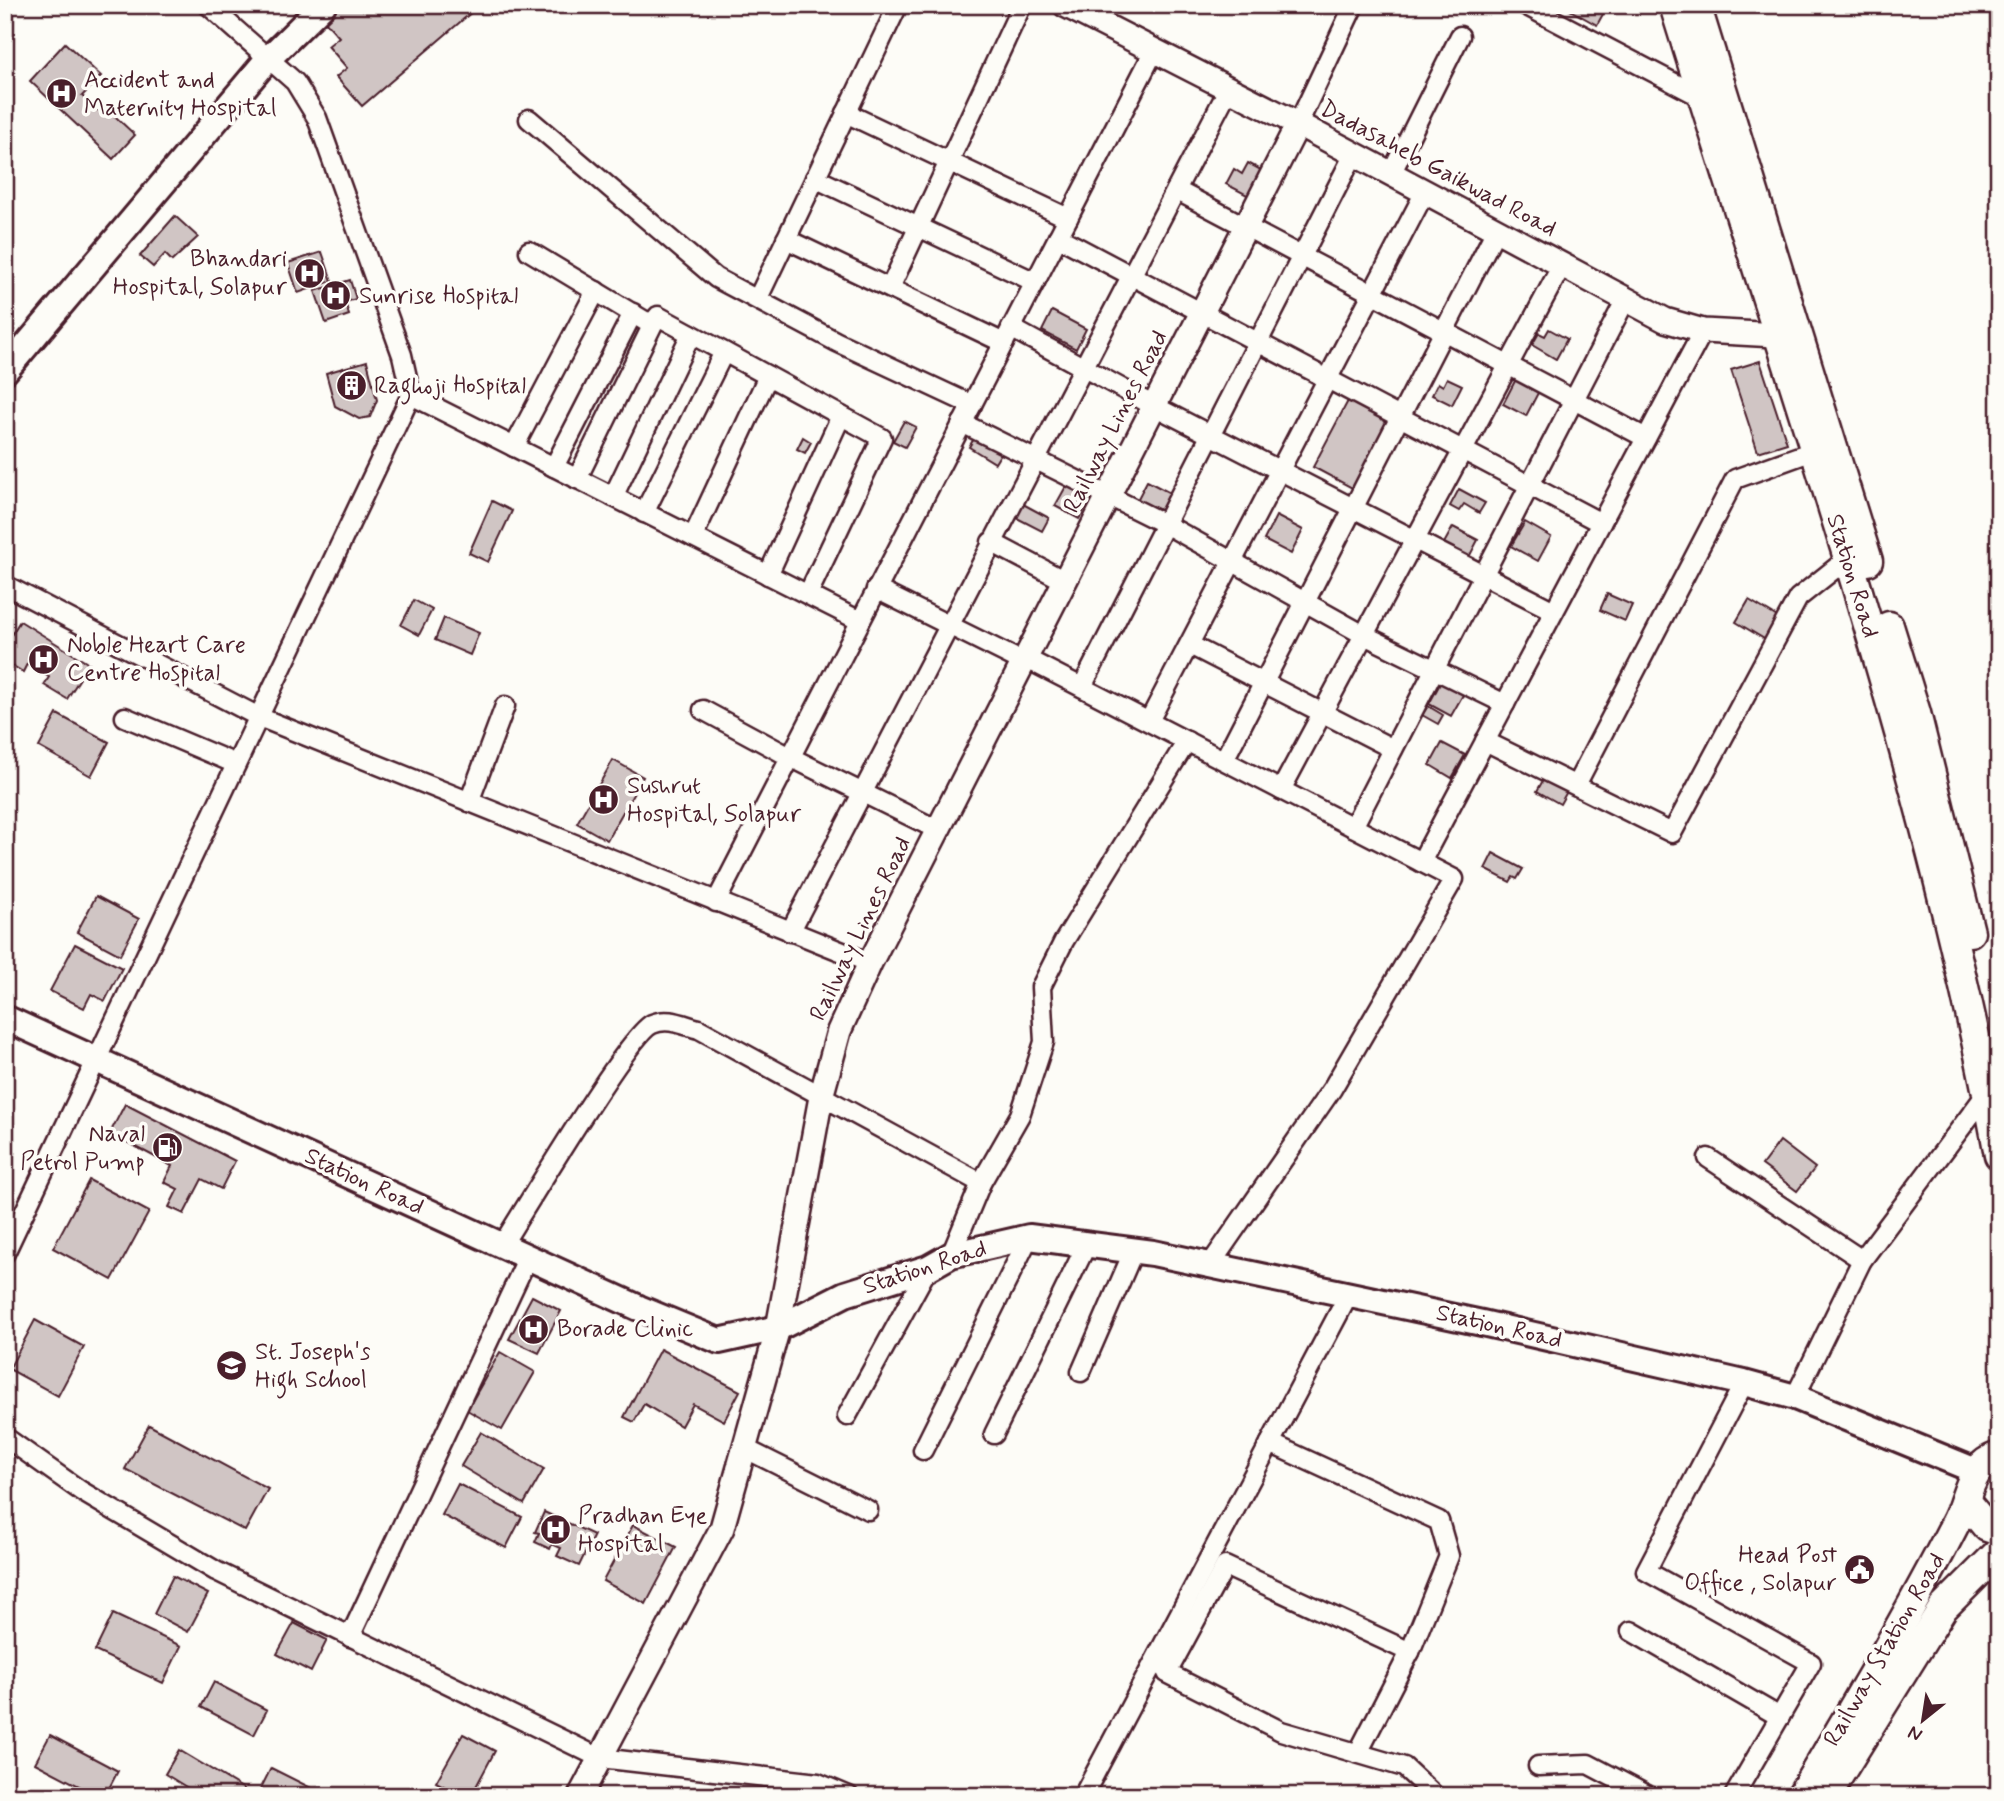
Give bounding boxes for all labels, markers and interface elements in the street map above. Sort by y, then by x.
place label: Accident and Maternity Hospital [84,65,277,124]
hospital icon: Accident and Maternity Hospital [44,77,78,111]
street label: Dadasaheb Gaikwad Road [1314,93,1562,245]
place label: Bhandari Hospital, Solapur [113,244,288,303]
hospital icon: Bhandari Hospital, Solapur [293,256,327,290]
hospital icon: Sunrise Hospital [319,279,353,313]
place label: Sunrise Hospital [359,281,518,312]
street label: Railway Lines Road [1057,325,1175,519]
building icon: Raghoji Hospital [334,369,368,403]
place label: Raghoji Hospital [374,371,526,405]
street label: Station Road [1818,510,1886,642]
place label: Noble Heart Care Centre Hospital [67,630,246,689]
hospital icon: Noble Heart Care Centre Hospital [27,642,61,676]
place label: Sushrut Hospital, Solapur [627,771,802,830]
hospital icon: Sushrut Hospital, Solapur [587,783,621,817]
street label: Railway Lines Road [803,832,919,1026]
place label: Naval Petrol Pump [20,1119,145,1178]
fuel station icon: Naval Petrol Pump [151,1131,185,1165]
street label: Station Road [299,1141,429,1223]
street label: Station Road [859,1233,991,1303]
street label: Station Road [1433,1297,1565,1357]
hospital icon: Borade Clinic [517,1312,551,1346]
place label: Borade Clinic [557,1314,693,1345]
place label: St. Joseph's High School [255,1337,371,1399]
school or university icon: St. Joseph's High School [215,1349,249,1383]
place label: Pradhan Eye Hospital [578,1501,708,1560]
hospital icon: Pradhan Eye Hospital [538,1513,572,1547]
place label: Head Post Office , Solapur [1684,1540,1837,1599]
street label: Railway Station Road [1817,1548,1953,1752]
public building icon: Head Post Office , Solapur [1843,1552,1877,1586]
north arrow [1888,1686,1958,1756]
text: N [1904,1719,1927,1747]

